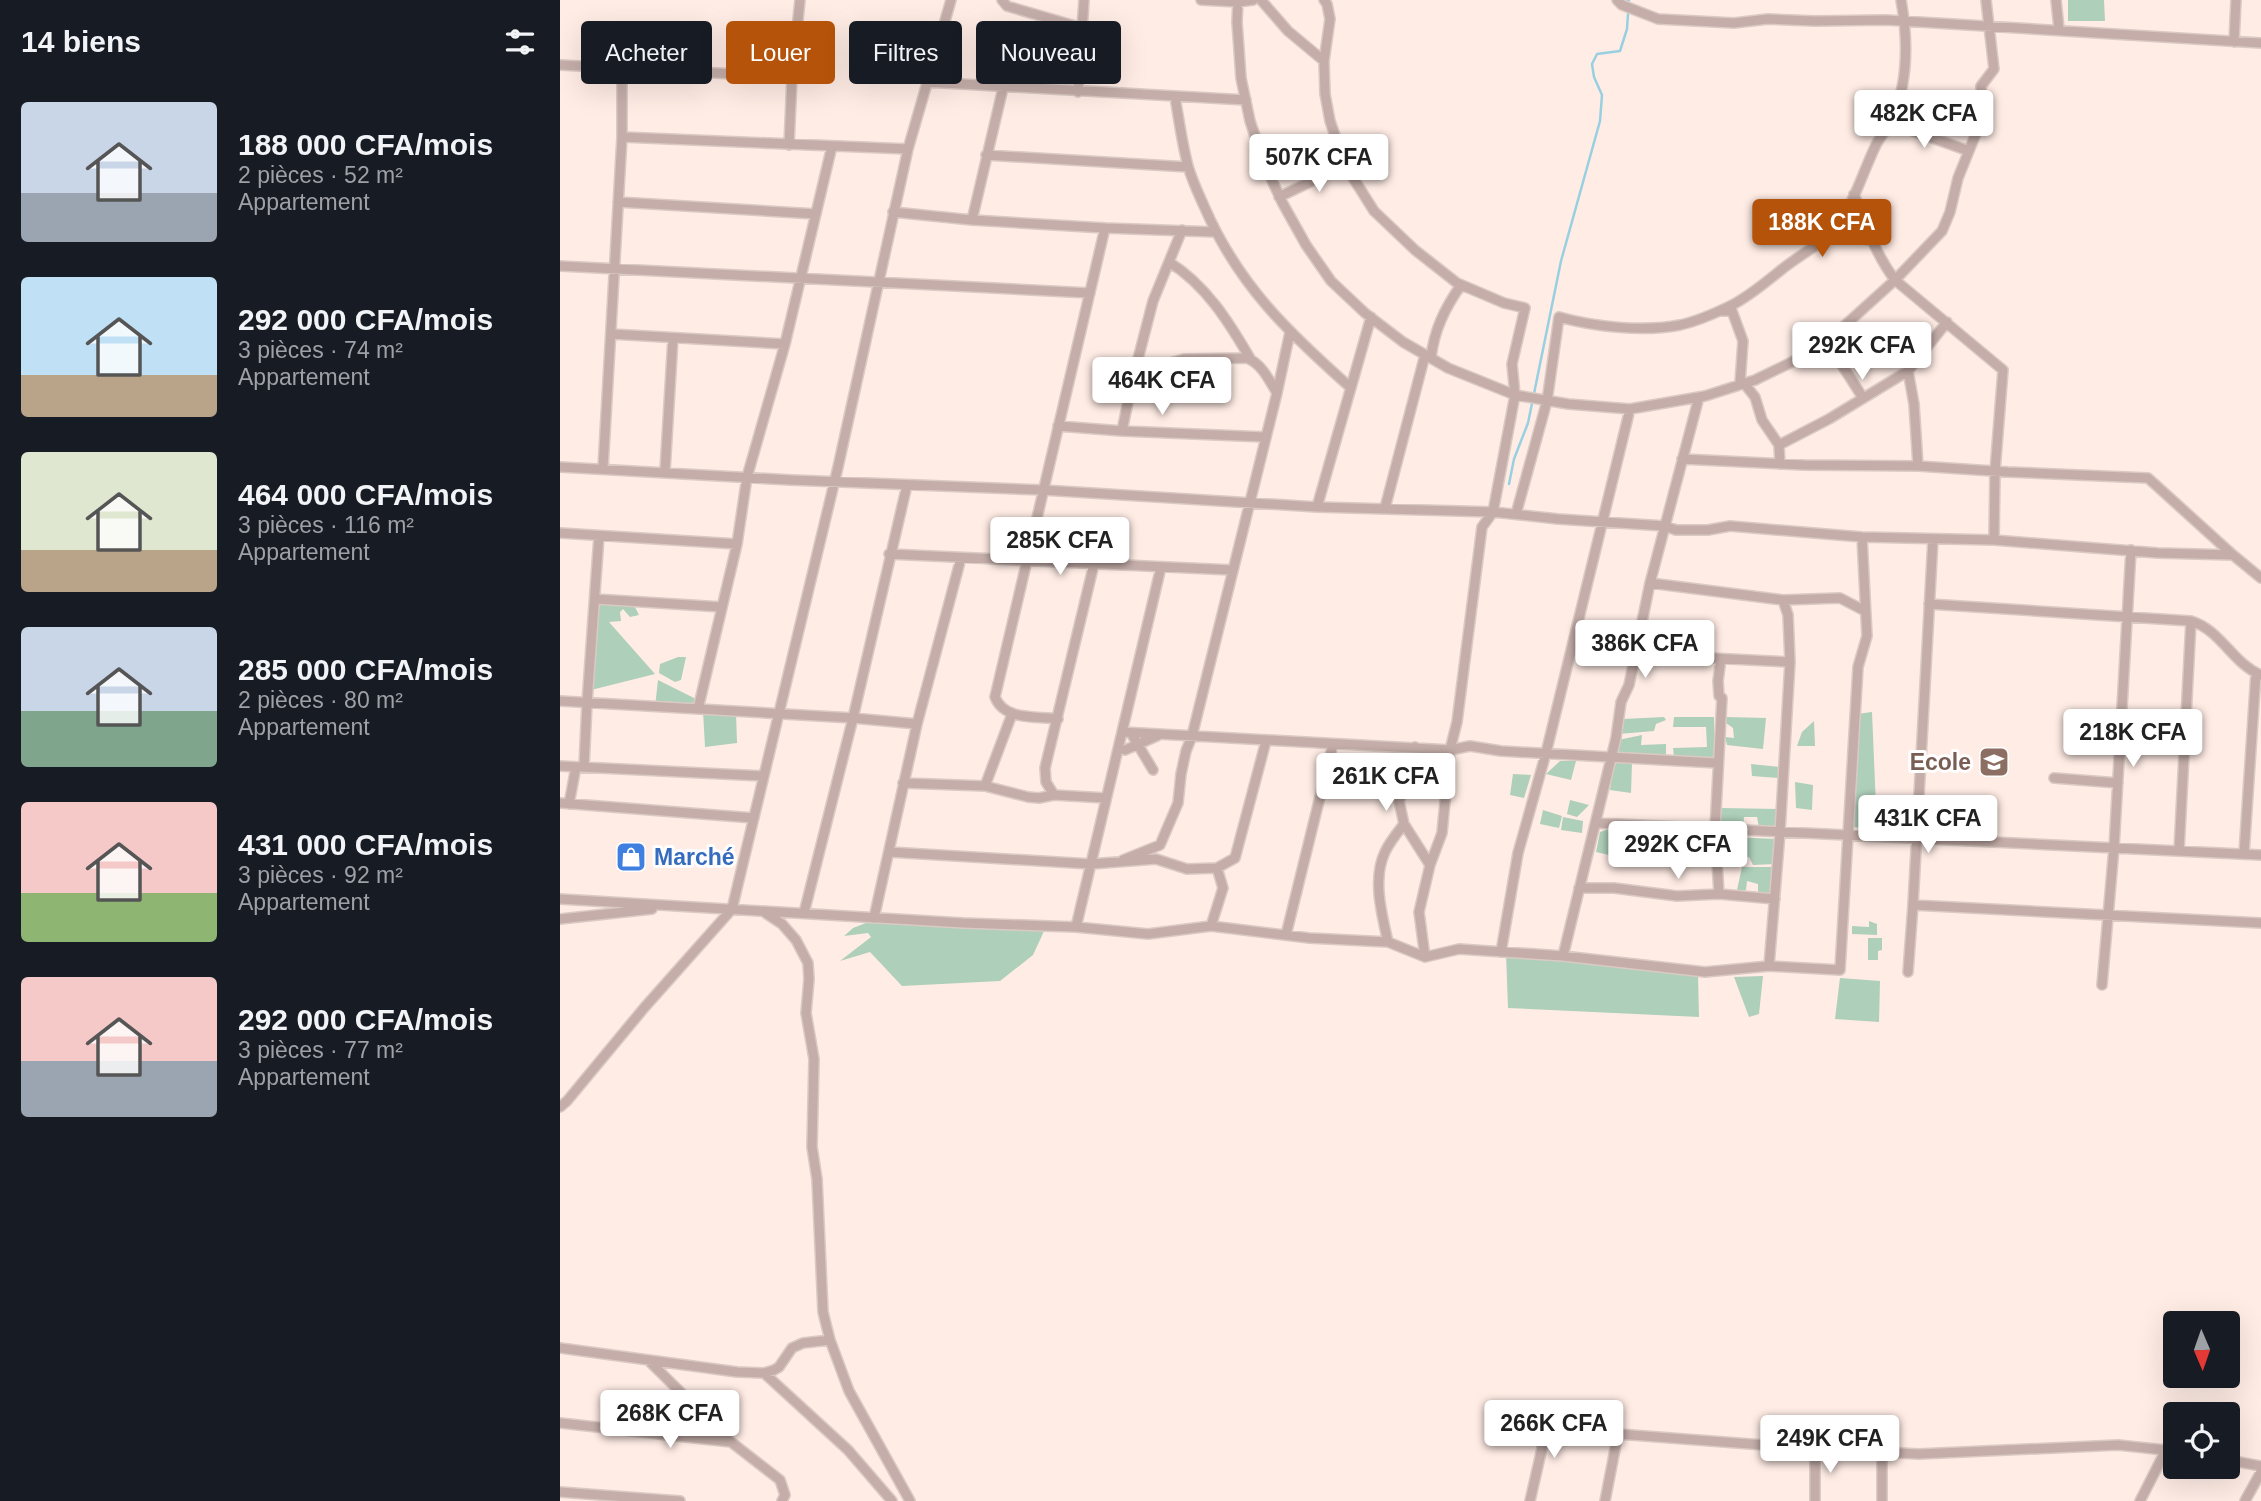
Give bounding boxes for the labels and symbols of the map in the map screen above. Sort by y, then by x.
pin: 482K CFA [1852,90,1996,150]
pin: 507K CFA [1247,134,1391,194]
pin: 188K CFA [1750,200,1894,259]
pin: 292K CFA [1790,322,1934,382]
pin: 464K CFA [1090,358,1234,417]
pin: 285K CFA [988,518,1132,577]
pin: 386K CFA [1573,620,1717,680]
pin: 218K CFA [2061,710,2205,769]
school or university icon: Ecole [1977,745,2011,779]
place label: Ecole [1910,749,1971,775]
pin: 261K CFA [1314,754,1458,813]
pin: 431K CFA [1856,796,2000,855]
pin: 292K CFA [1606,822,1750,881]
shop icon: Marché [614,840,648,874]
place label: Marché [654,844,735,870]
north arrow [2163,1311,2240,1388]
pin: 268K CFA [598,1390,742,1450]
pin: 266K CFA [1482,1400,1626,1460]
pin: 249K CFA [1758,1416,1902,1475]

